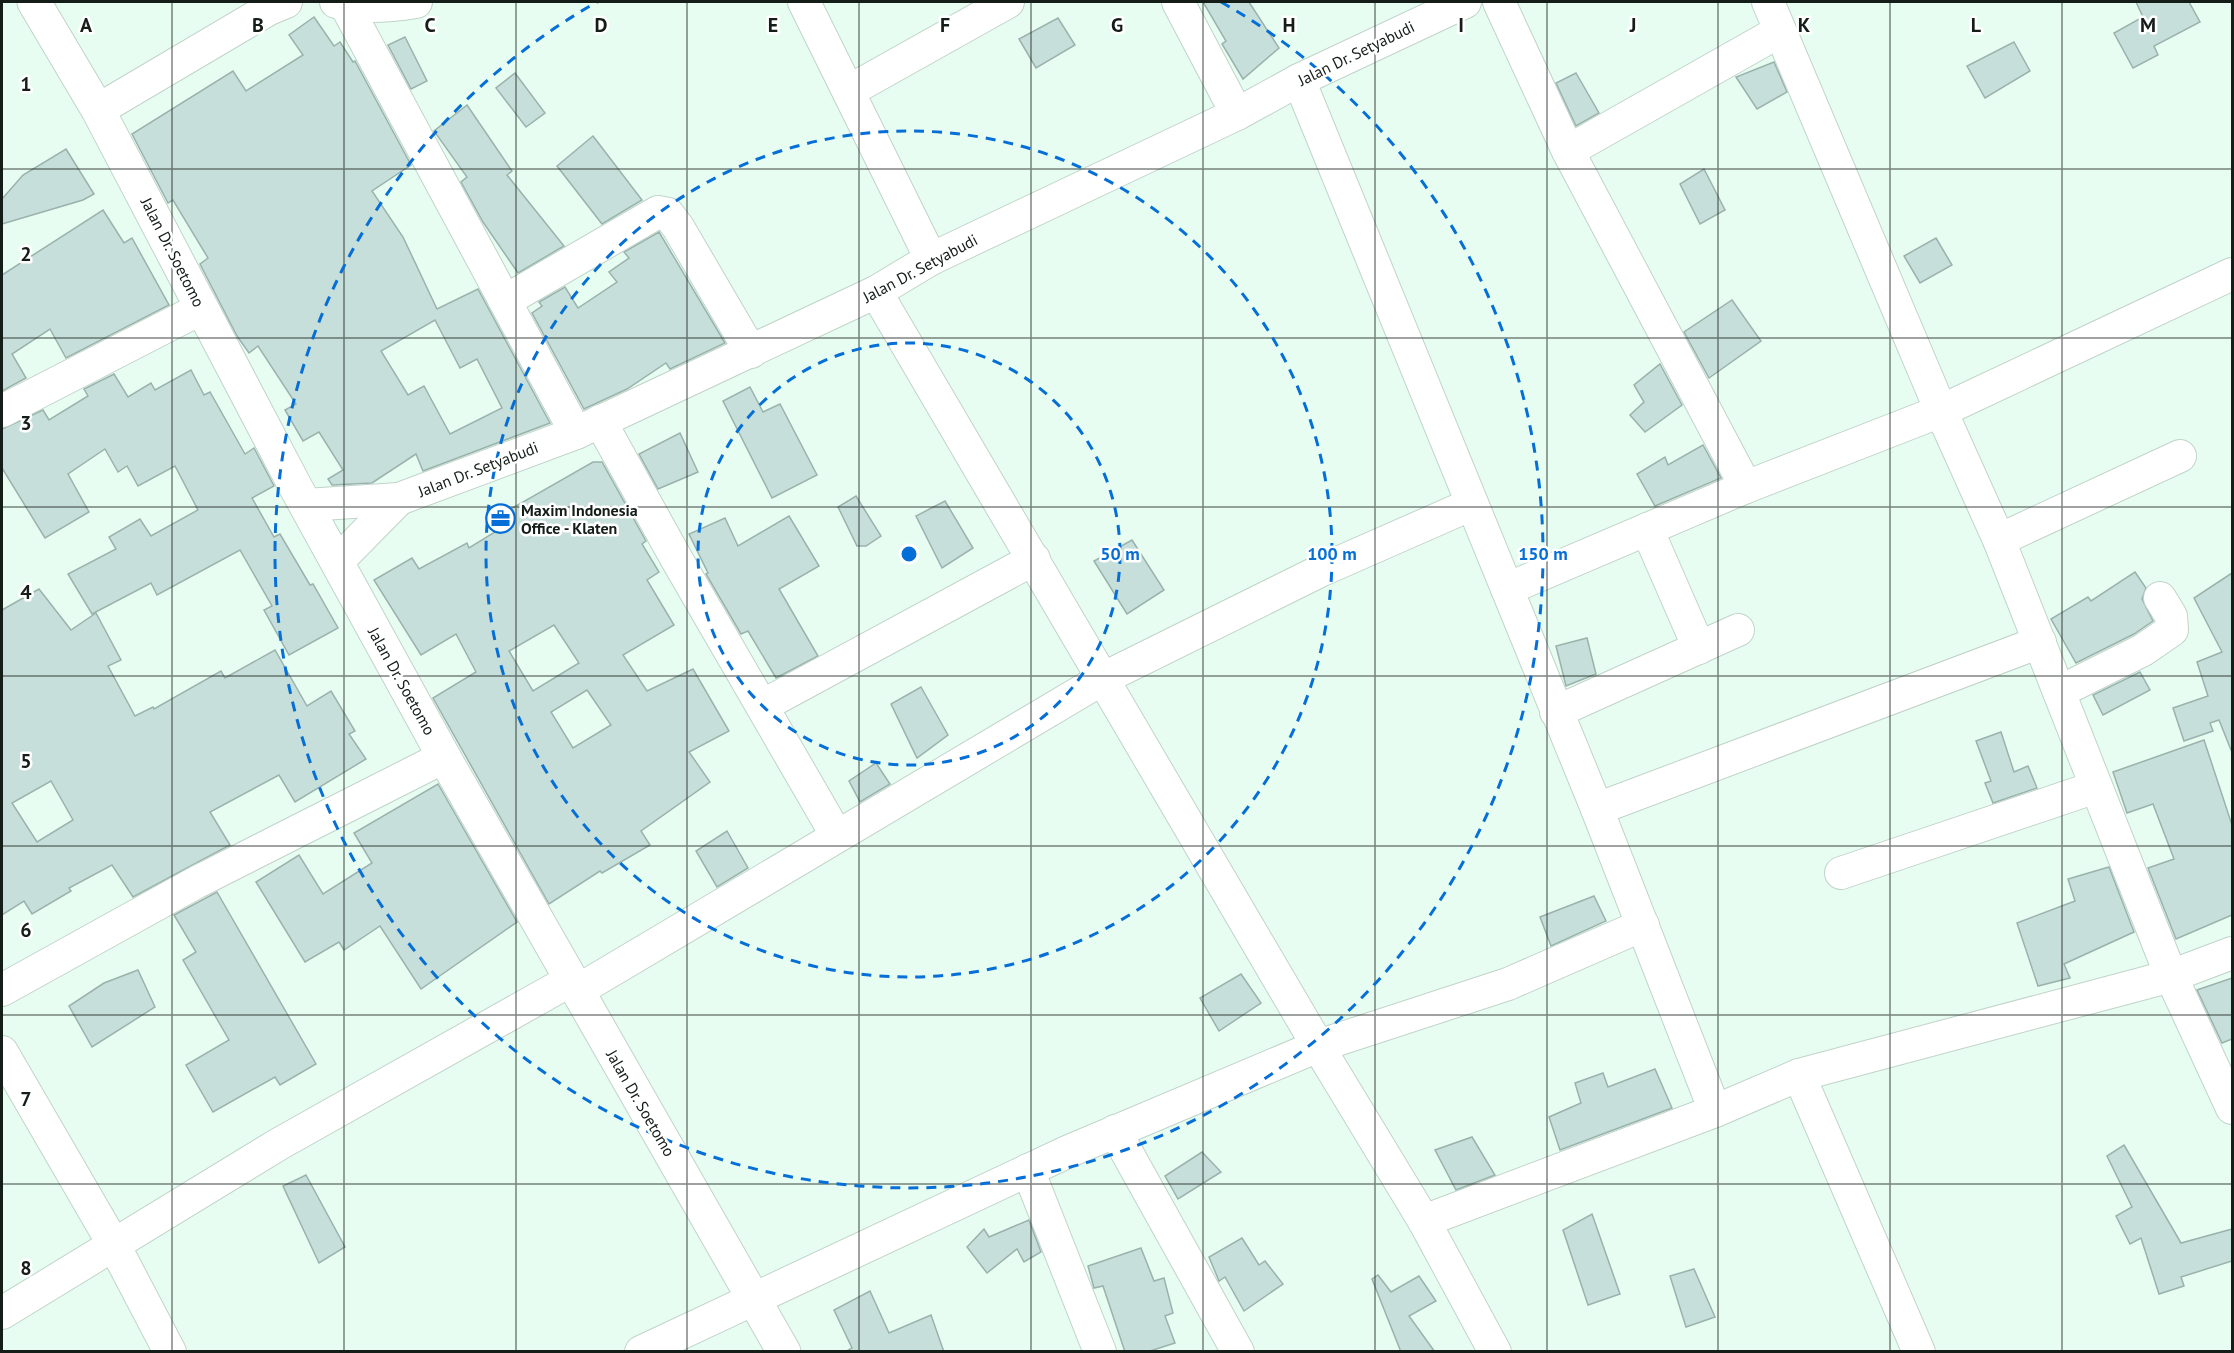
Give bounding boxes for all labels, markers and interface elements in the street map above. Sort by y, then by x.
text: A [80,12,93,38]
text: B [252,12,264,38]
text: C [424,12,436,38]
text: D [595,12,608,38]
text: E [768,12,778,38]
text: F [940,12,950,38]
text: G [1111,12,1123,38]
text: H [1282,12,1296,38]
text: I [1458,12,1464,38]
text: J [1629,12,1636,38]
text: K [1798,12,1811,38]
text: L [1971,12,1982,38]
text: M [2140,12,2156,38]
street label: Jalan Dr. Setyabudi [1294,16,1418,90]
text: 1 [20,71,32,97]
street label: Jalan Dr. Soetomo [136,193,209,310]
street label: Jalan Dr. Setyabudi [858,229,981,307]
text: 2 [20,241,32,267]
text: 3 [20,410,32,436]
street label: Jalan Dr. Setyabudi [414,437,541,501]
place label: Maxim Indonesia Office - Klaten [521,500,638,538]
office icon: Maxim Indonesia Office - Klaten [484,503,516,535]
text: 50 m [1100,542,1140,565]
text: 100 m [1307,542,1357,565]
text: 150 m [1518,542,1568,565]
centre of rings [899,544,919,564]
text: 4 [20,579,32,605]
street label: Jalan Dr. Soetomo [364,623,440,738]
text: 5 [20,748,32,774]
text: 6 [20,917,32,943]
street label: Jalan Dr. Soetomo [602,1045,680,1160]
text: 7 [20,1086,32,1112]
text: 8 [20,1255,32,1281]

